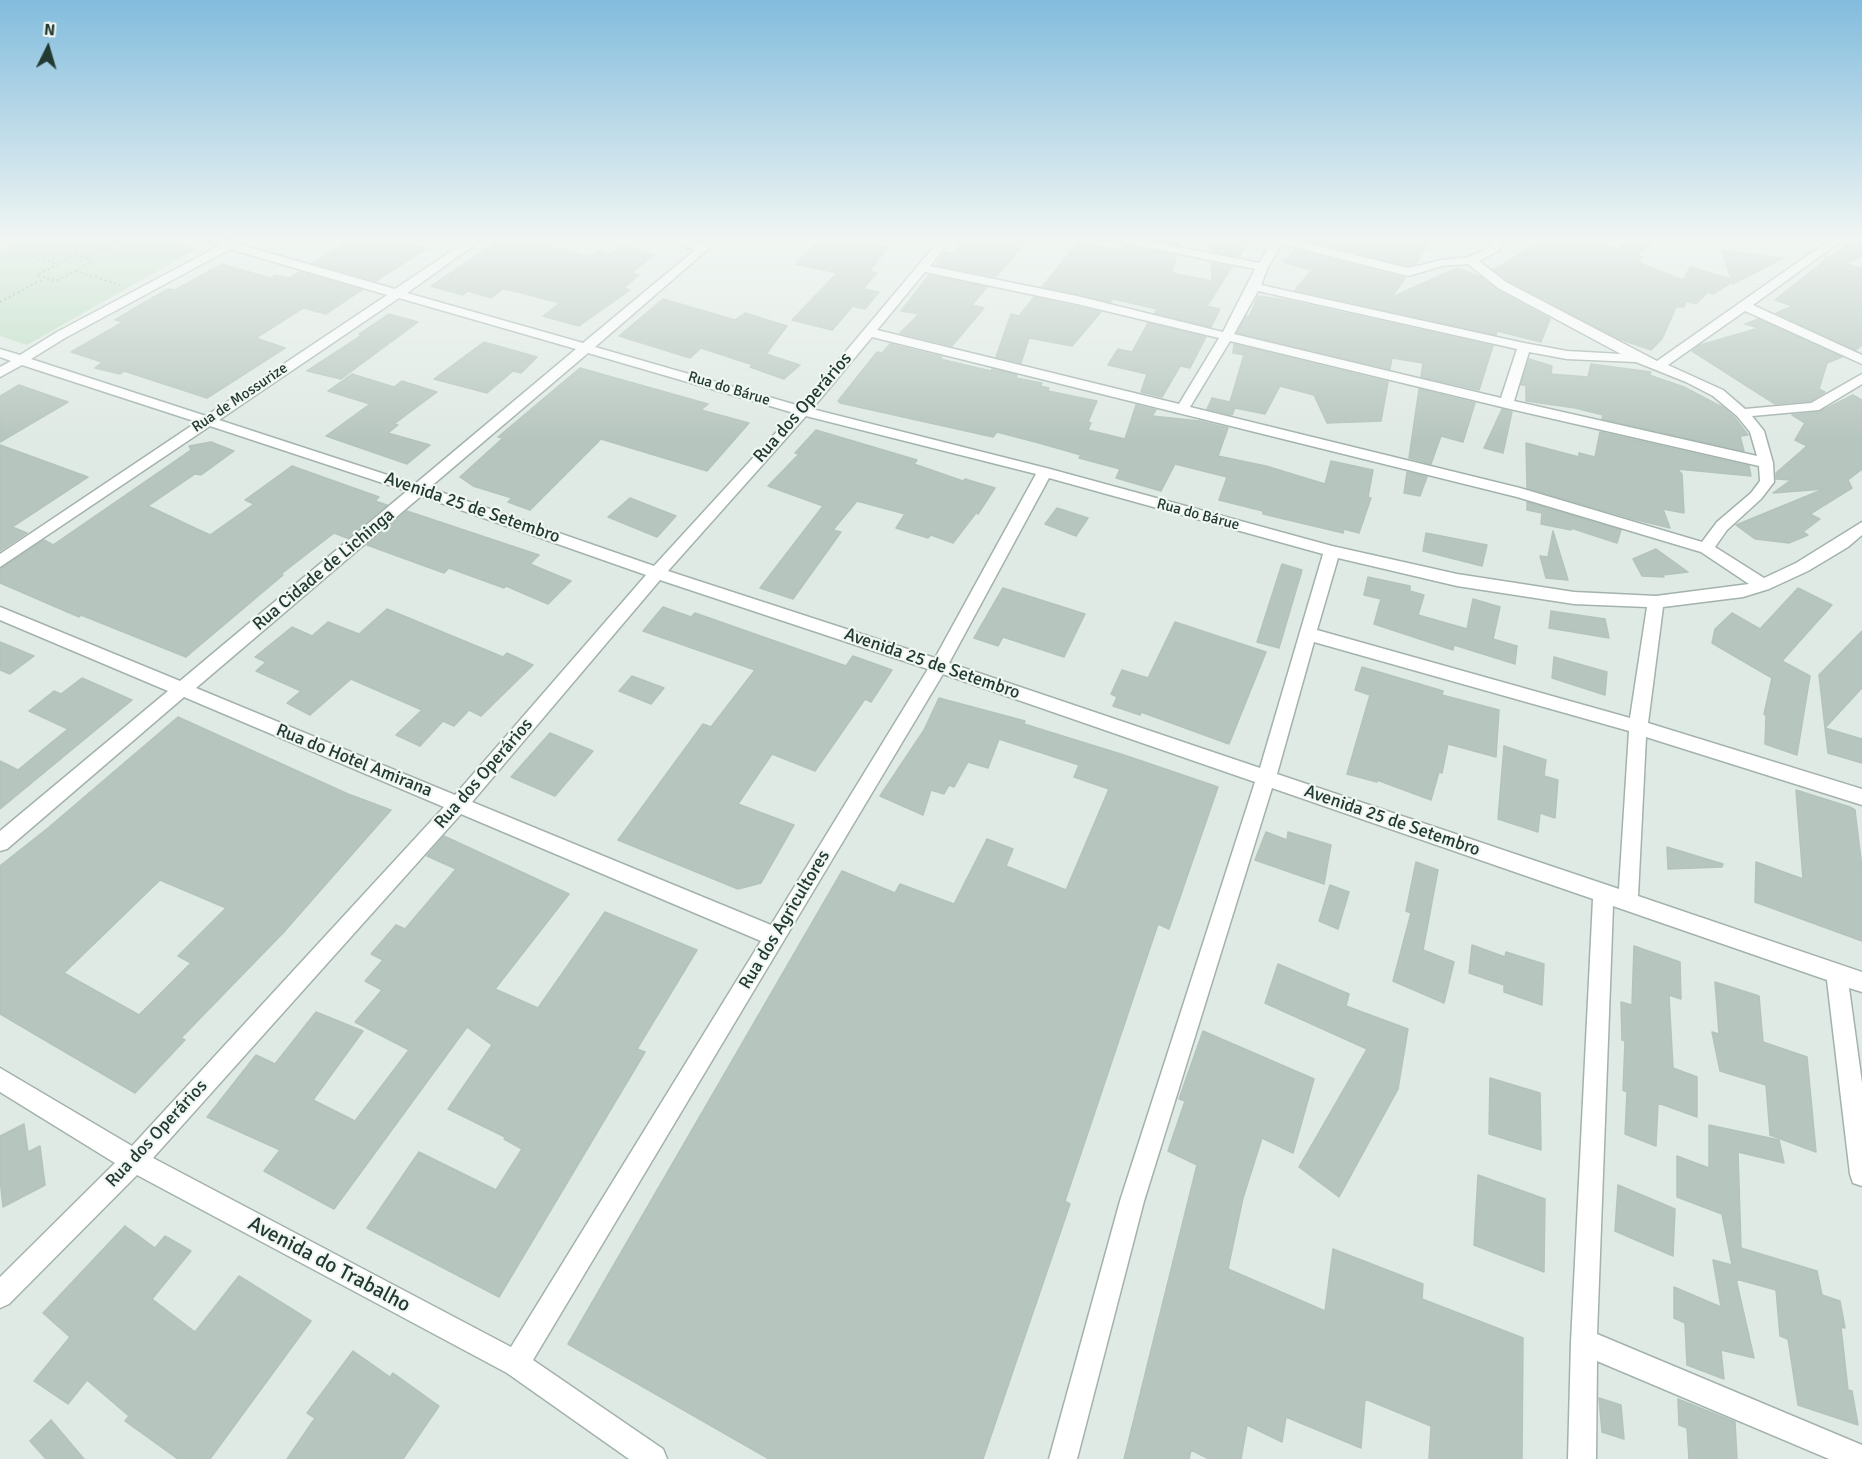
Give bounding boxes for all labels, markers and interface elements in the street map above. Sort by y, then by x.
north arrow [18,18,78,78]
text: N [43,20,56,41]
street label: Rua dos Operários [749,348,857,468]
street label: Rua de Mossurize [189,359,291,437]
street label: Rua do Bárue [686,368,772,410]
street label: Avenida 25 de Setembro [381,468,563,548]
street label: Rua do Bárue [1155,495,1241,535]
street label: Rua Cidade de Lichinga [249,504,399,636]
street label: Avenida 25 de Setembro [841,624,1023,704]
street label: Rua dos Operários [430,714,538,834]
street label: Rua do Hotel Amirana [273,720,435,802]
street label: Avenida 25 de Setembro [1301,781,1483,861]
street label: Rua dos Agricultores [735,847,835,993]
street label: Rua dos Operários [102,1076,212,1192]
street label: Avenida do Trabalho [243,1212,415,1318]

